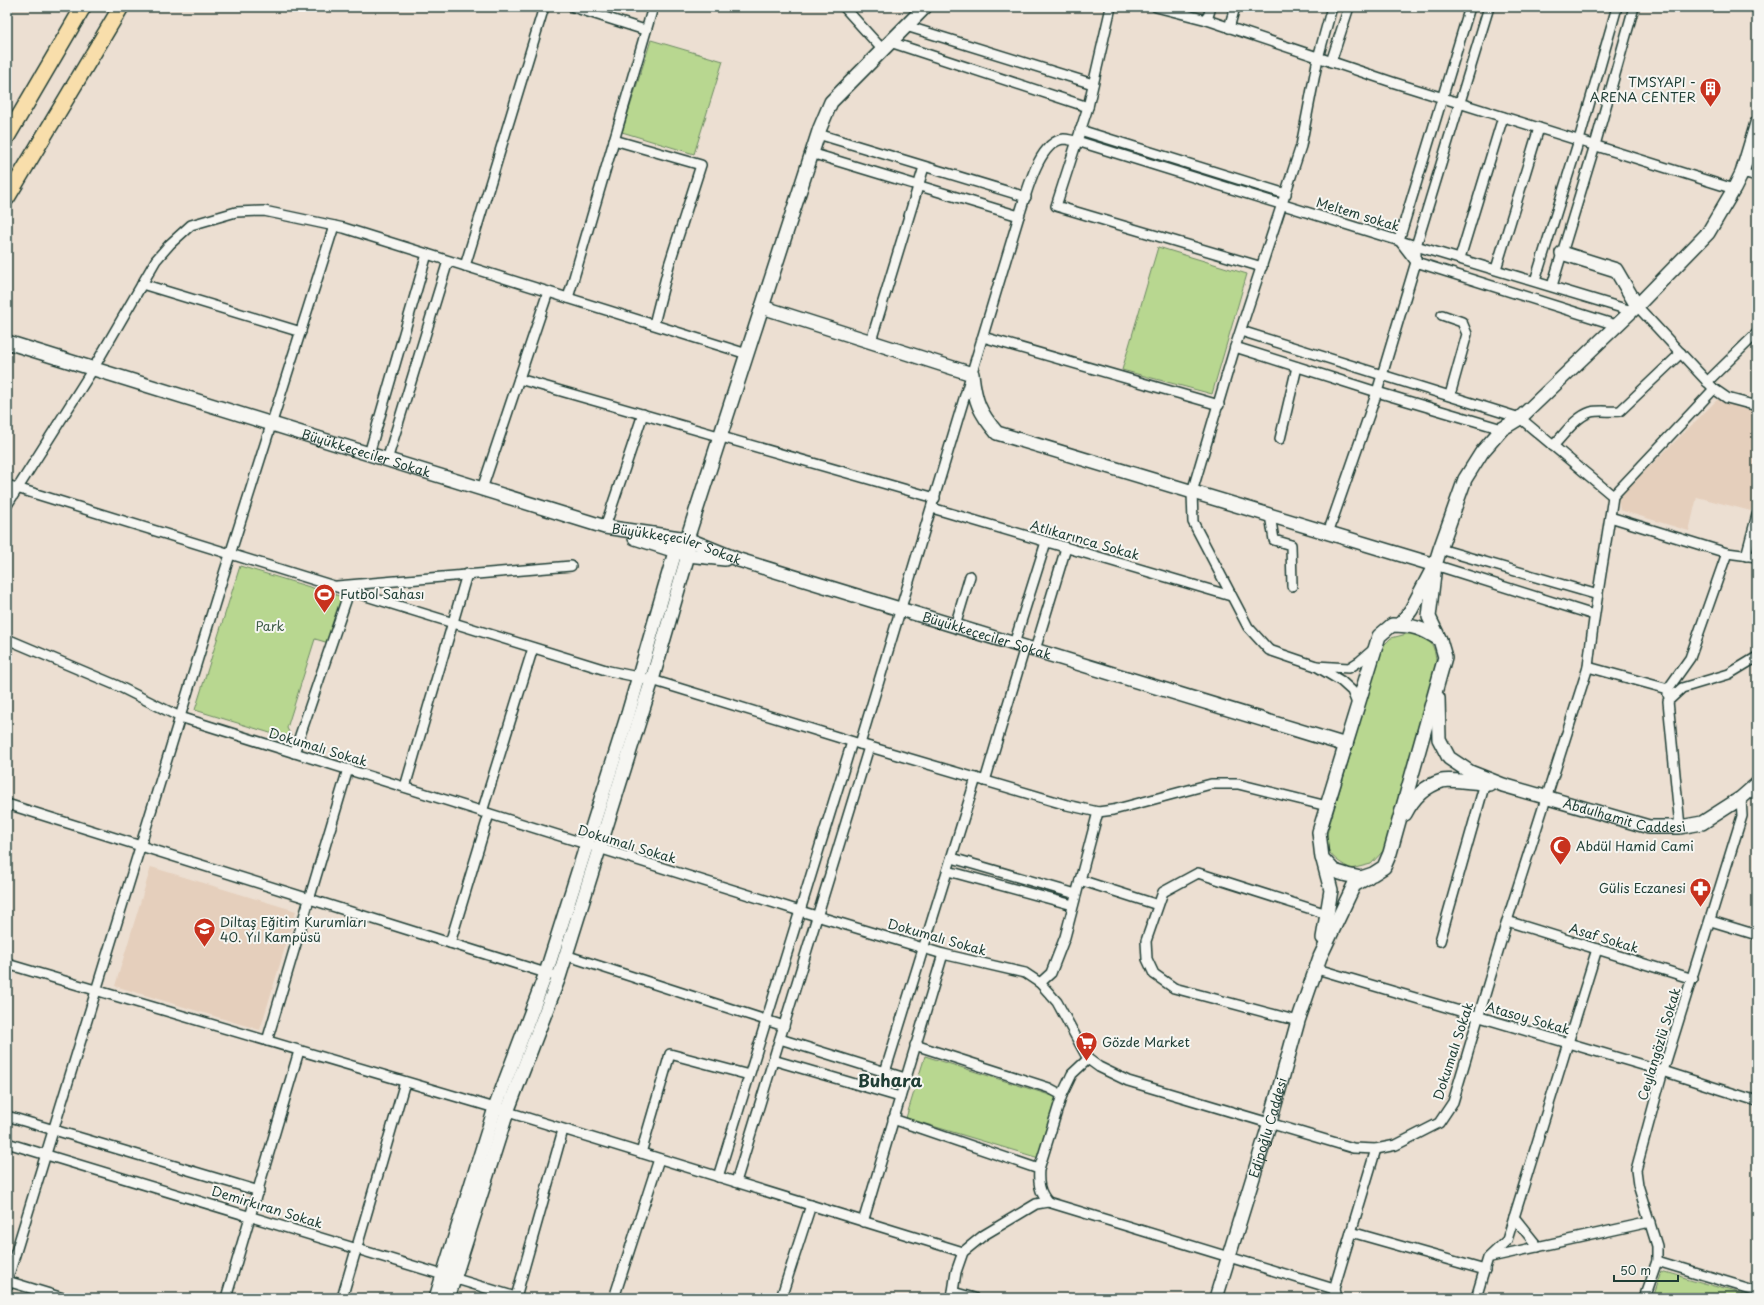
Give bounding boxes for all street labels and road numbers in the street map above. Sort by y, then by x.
street label: Meltem sokak [1314,192,1403,235]
street label: Büyükkeçeciler Sokak [299,424,434,482]
street label: Atlıkarınca Sokak [1028,515,1143,564]
street label: Büyükkeçeciler Sokak [611,518,745,569]
street label: Büyükkeçeciler Sokak [920,606,1054,664]
street label: Dokumalı Sokak [266,722,370,771]
street label: Abdulhamit Caddesi [1561,793,1687,836]
street label: Dokumalı Sokak [575,819,679,868]
street label: Dokumalı Sokak [885,913,990,960]
street label: Asaf Sokak [1567,918,1642,957]
street label: Ceylangözlü Sokak [1632,984,1685,1103]
street label: Atasoy Sokak [1484,996,1573,1039]
street label: Dokumalı Sokak [1428,999,1478,1103]
street label: Edipoğlu Caddesi [1243,1075,1291,1180]
street label: Demirkıran Sokak [209,1181,326,1233]

